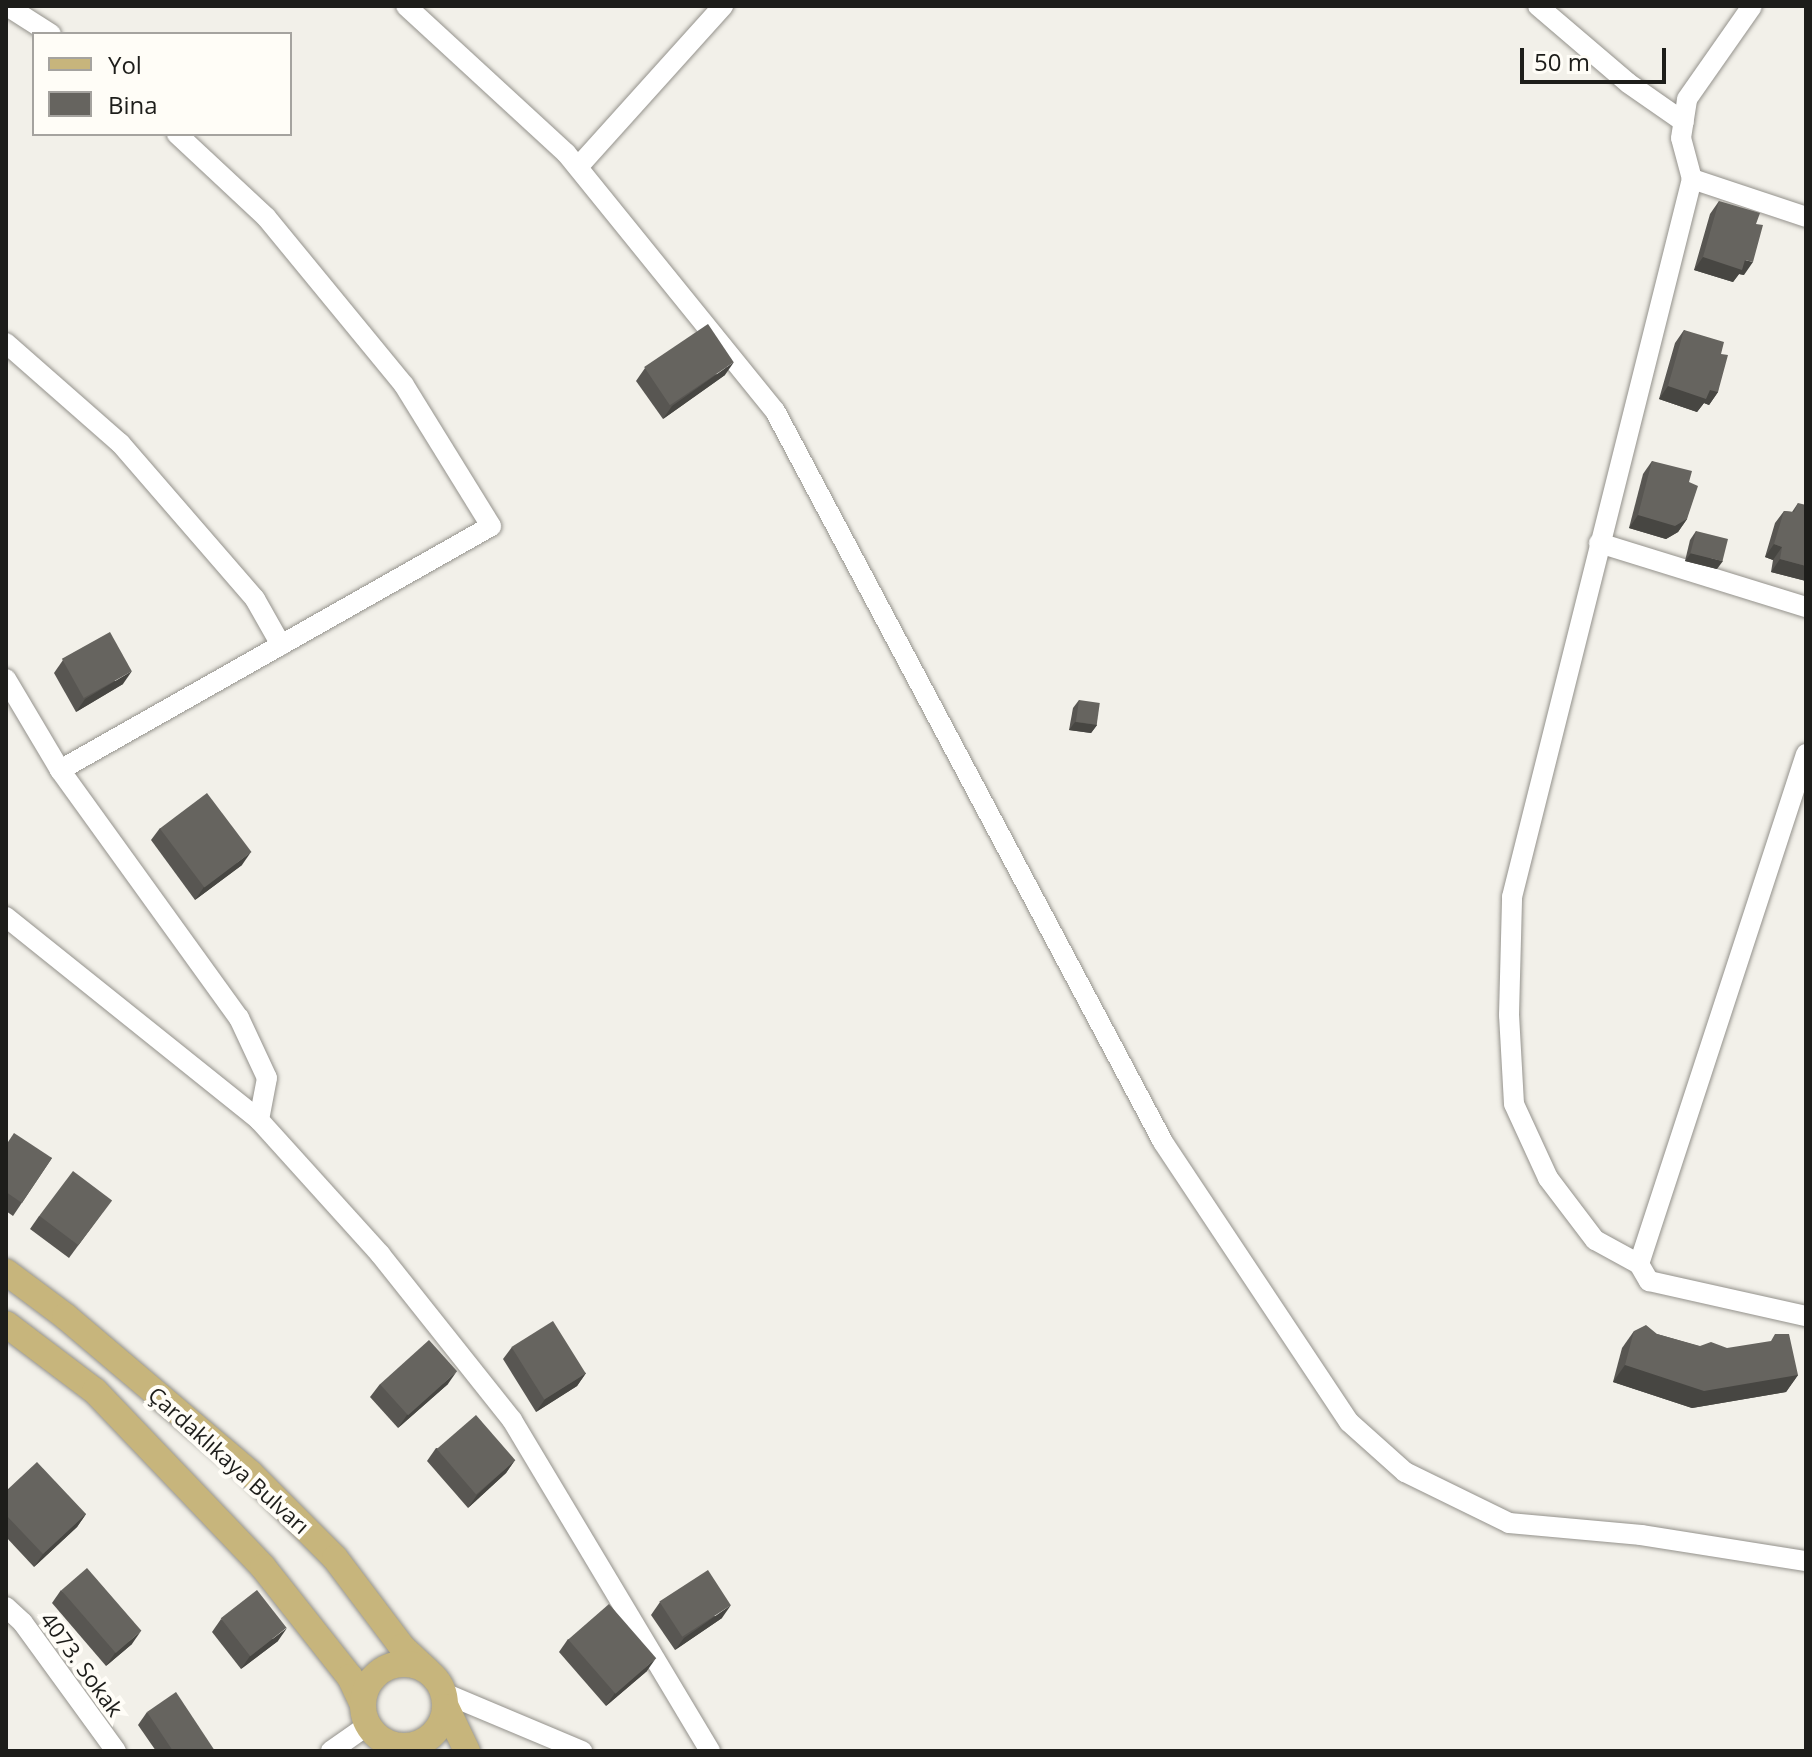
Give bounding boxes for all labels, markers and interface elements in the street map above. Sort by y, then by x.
legend [32,32,292,136]
scale bar [1524,32,1670,82]
text: 50 m [1534,45,1590,78]
text: Yol [108,48,142,81]
text: Bina [108,88,158,121]
street label: Çardaklıkaya Bulvarı [143,1381,315,1539]
street label: 4073. Sokak [35,1607,129,1721]

